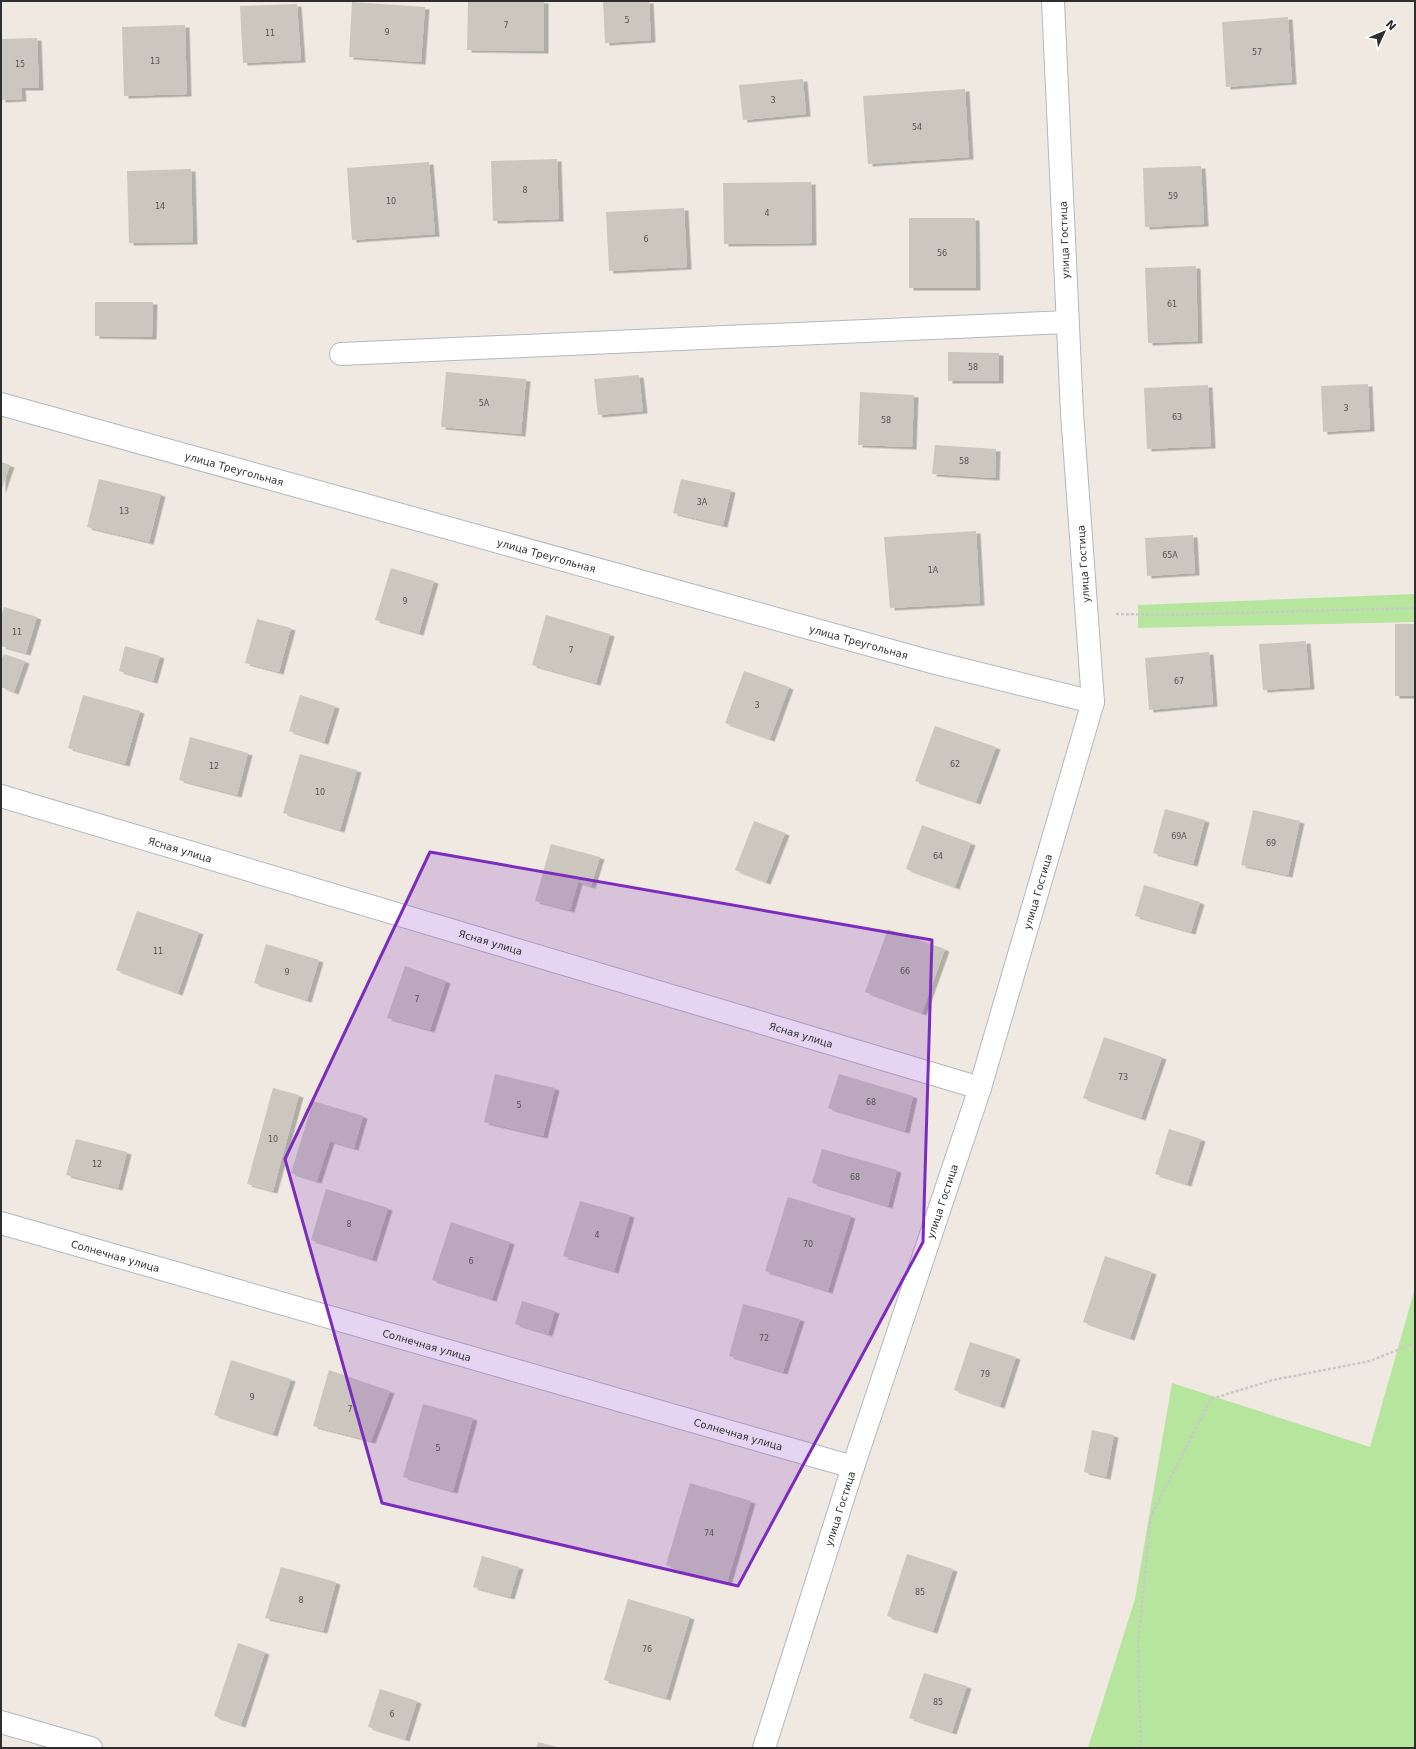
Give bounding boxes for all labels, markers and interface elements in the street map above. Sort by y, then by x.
north arrow [1364,12,1404,52]
house number: 5 [624,16,630,25]
text: N [1383,18,1399,33]
house number: 7 [503,21,509,30]
house number: 9 [384,28,390,37]
house number: 11 [265,29,275,38]
house number: 57 [1252,48,1262,57]
house number: 13 [150,57,160,66]
house number: 15 [15,60,25,69]
house number: 3 [770,96,776,105]
house number: 54 [912,123,922,132]
house number: 8 [522,186,528,195]
house number: 59 [1168,192,1178,201]
house number: 10 [386,197,396,206]
street label: улица Гостица [1058,201,1071,279]
house number: 14 [155,202,165,211]
house number: 4 [764,209,770,218]
house number: 6 [643,235,649,244]
house number: 56 [937,249,947,258]
house number: 61 [1167,300,1177,309]
house number: 58 [968,363,978,372]
house number: 5А [479,399,490,408]
house number: 3 [1343,404,1349,413]
house number: 63 [1172,413,1182,422]
house number: 58 [881,416,891,425]
street label: улица Треугольная [183,450,285,488]
house number: 58 [959,457,969,466]
house number: 3А [697,498,708,507]
house number: 13 [119,507,129,516]
street label: улица Гостица [1075,525,1092,603]
street label: улица Треугольная [496,537,597,575]
house number: 65А [1162,551,1178,560]
house number: 1А [928,566,939,575]
house number: 9 [402,597,408,606]
street label: улица Треугольная [808,623,909,661]
house number: 11 [12,628,22,637]
house number: 7 [568,646,574,655]
house number: 67 [1174,677,1184,686]
house number: 3 [754,701,760,710]
house number: 62 [950,760,960,769]
house number: 12 [209,762,219,771]
house number: 10 [315,788,325,797]
house number: 69А [1171,832,1187,841]
street label: Ясная улица [147,835,213,865]
house number: 69 [1266,839,1276,848]
house number: 64 [933,852,943,861]
street label: улица Гостица [1022,853,1054,931]
street label: Ясная улица [457,928,524,957]
house number: 11 [153,947,163,956]
house number: 66 [900,967,910,976]
house number: 9 [284,968,290,977]
house number: 7 [414,995,420,1004]
street label: Ясная улица [768,1020,834,1050]
house number: 73 [1118,1073,1128,1082]
house number: 68 [866,1098,876,1107]
house number: 5 [516,1101,522,1110]
house number: 10 [268,1135,278,1144]
house number: 12 [92,1160,102,1169]
street label: улица Гостица [925,1163,960,1240]
house number: 68 [850,1173,860,1182]
house number: 8 [346,1220,352,1229]
house number: 4 [594,1231,600,1240]
street label: Солнечная улица [70,1238,161,1274]
house number: 70 [803,1240,813,1249]
house number: 6 [468,1257,474,1266]
street label: Солнечная улица [381,1328,472,1363]
house number: 72 [759,1334,769,1343]
house number: 79 [980,1370,990,1379]
house number: 9 [249,1393,255,1402]
house number: 7 [347,1405,353,1414]
street label: Солнечная улица [693,1417,784,1453]
house number: 5 [435,1444,441,1453]
street label: улица Гостица [823,1470,857,1548]
house number: 74 [704,1529,714,1538]
house number: 85 [915,1588,925,1597]
house number: 8 [298,1596,304,1605]
house number: 76 [642,1645,652,1654]
house number: 85 [933,1698,943,1707]
house number: 6 [389,1710,395,1719]

